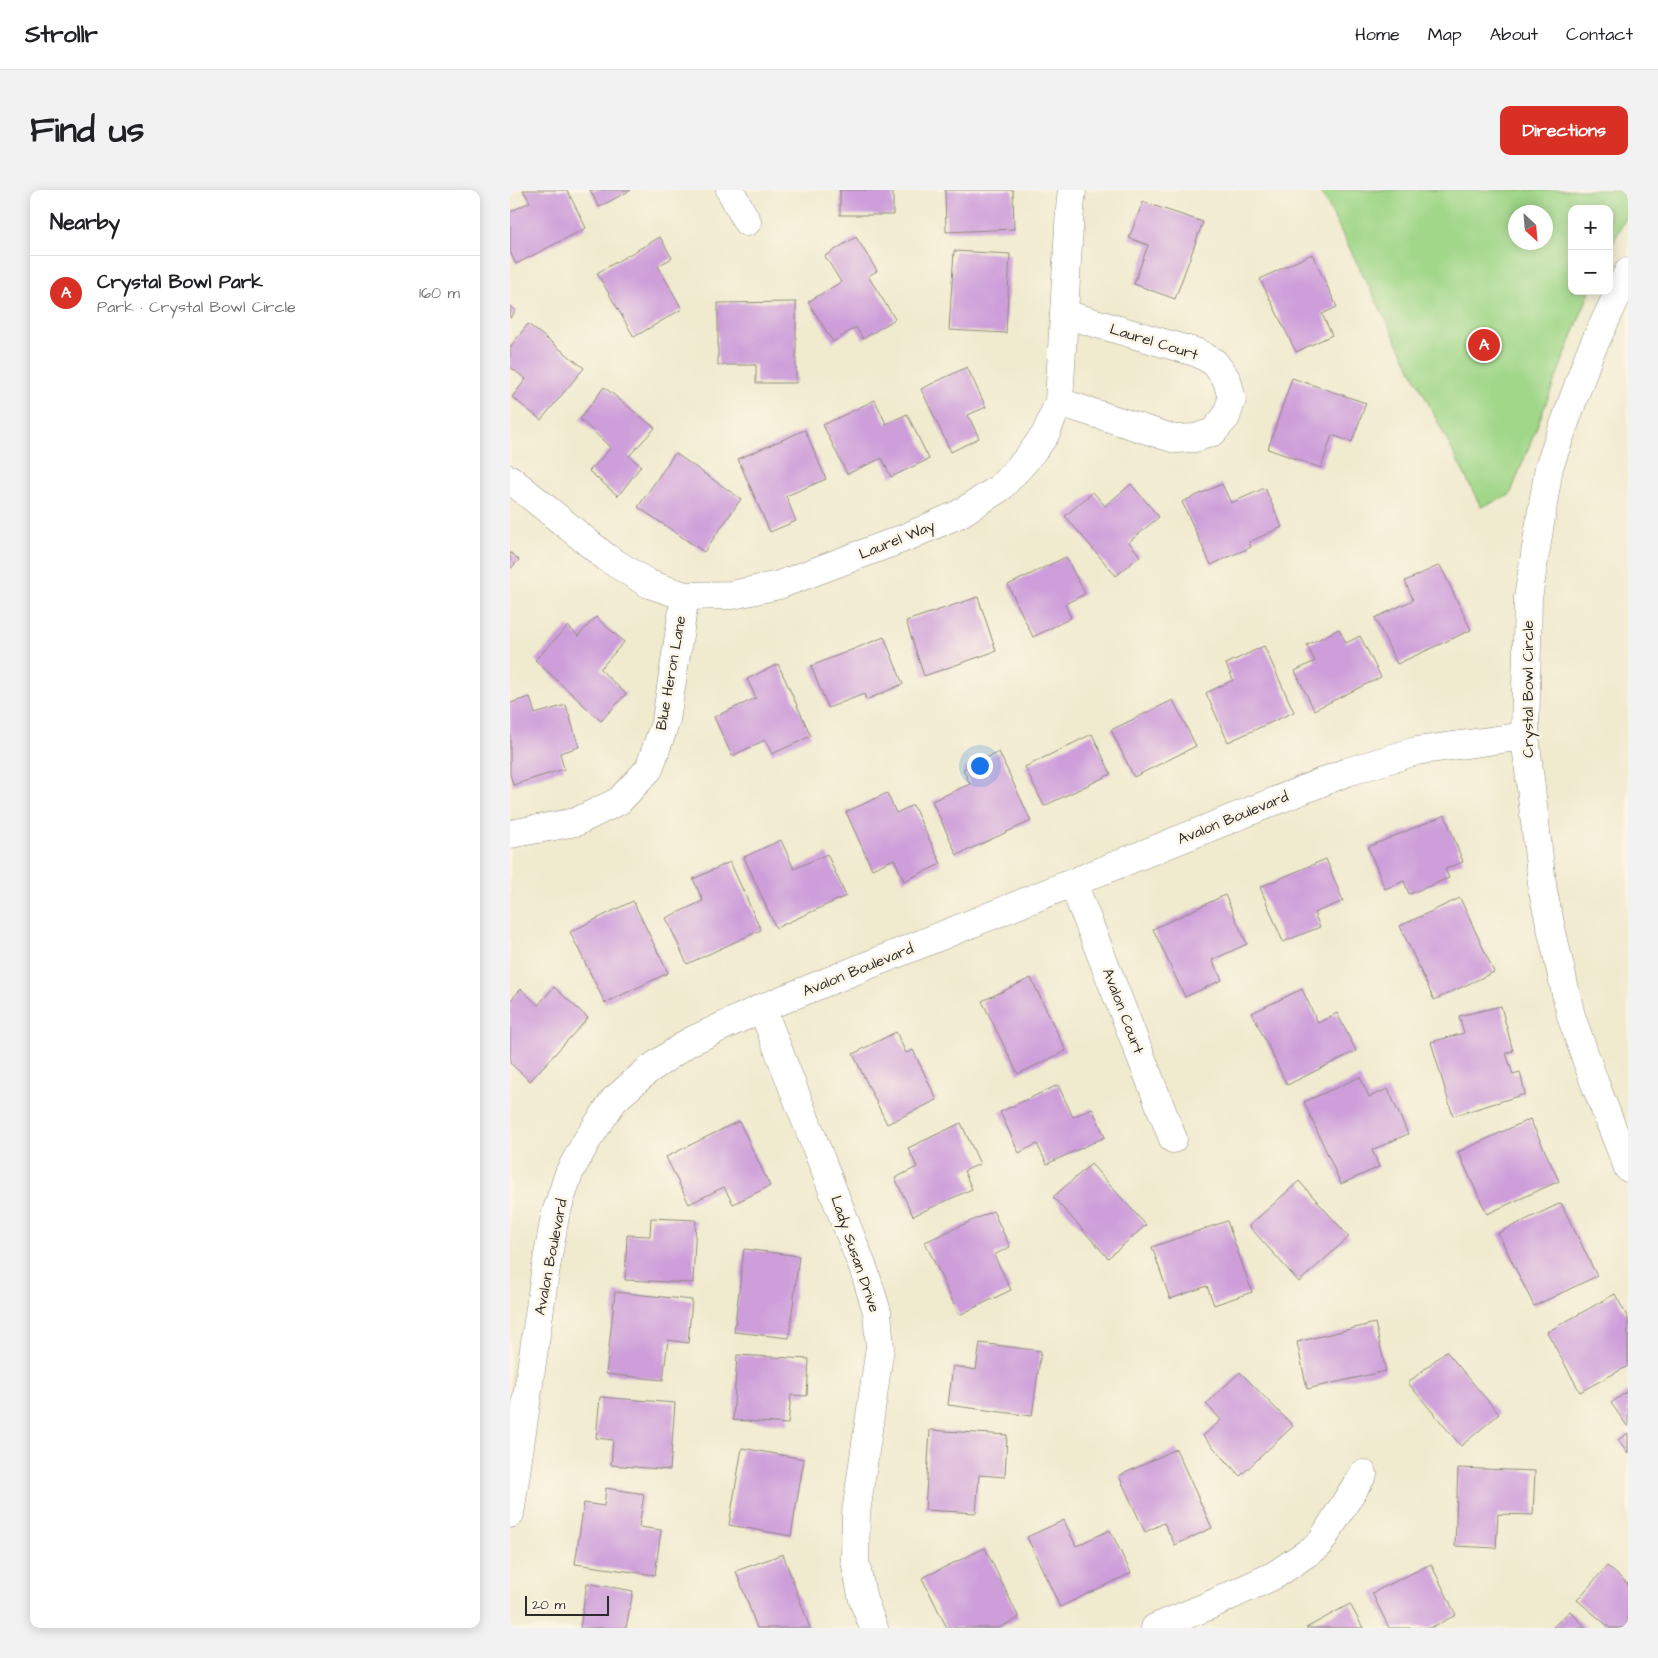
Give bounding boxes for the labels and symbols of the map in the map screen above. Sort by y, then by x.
north arrow [1508,205,1553,250]
street label: Laurel Court [1107,319,1201,365]
pin: A [1468,326,1500,364]
street label: Laurel Way [856,515,939,566]
street label: Blue Heron Lane [651,614,691,732]
street label: Crystal Bowl Circle [1518,620,1540,758]
your location [967,753,993,779]
street label: Avalon Boulevard [1174,786,1292,850]
street label: Avalon Boulevard [799,938,917,1002]
street label: Avalon Court [1097,965,1149,1057]
street label: Lady Susan Drive [824,1193,885,1315]
street label: Avalon Boulevard [529,1197,573,1317]
scale bar [525,1593,609,1616]

